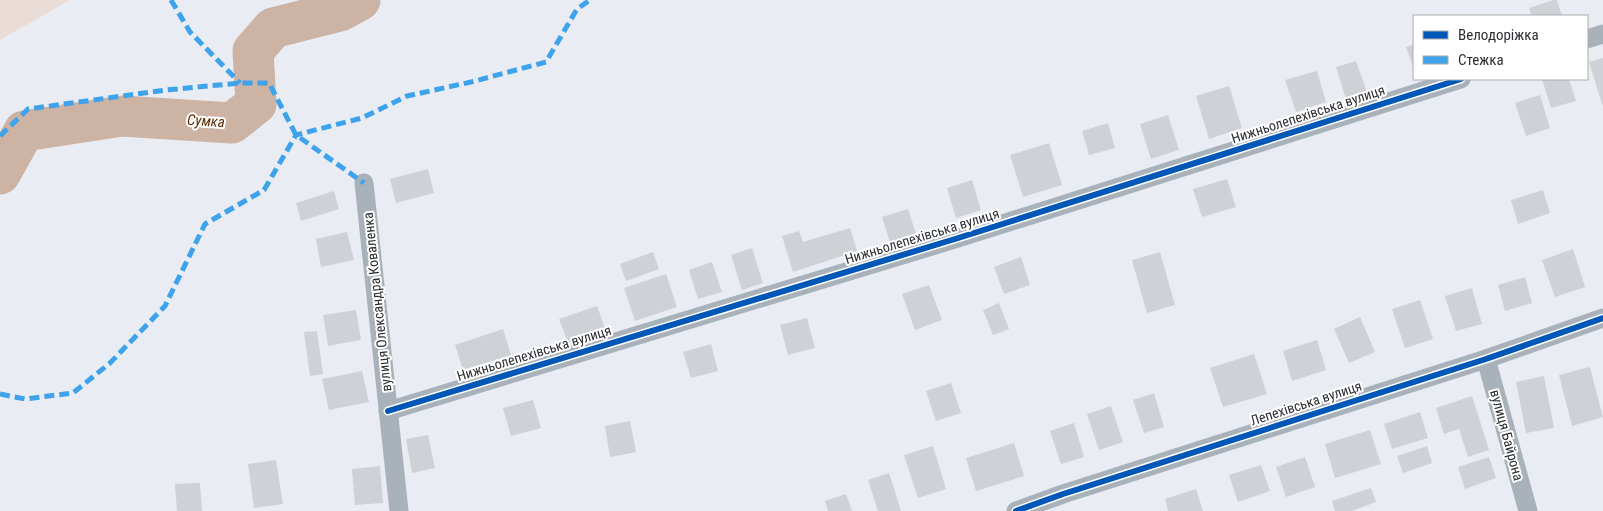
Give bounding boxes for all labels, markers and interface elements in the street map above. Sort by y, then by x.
legend [1413,15,1588,80]
text: Велодоріжка [1458,26,1539,44]
text: Стежка [1458,51,1504,69]
street label: Нижньолепехівська вулиця [1229,82,1387,146]
water label: Сумка [187,111,225,131]
street label: Нижньолепехівська вулиця [843,205,1001,267]
street label: вулиця Олександра Коваленка [360,212,394,392]
street label: Нижньолепехівська вулиця [455,322,613,384]
street label: Лепехівська вулиця [1248,377,1364,429]
street label: вулиця Байрона [1487,388,1527,482]

